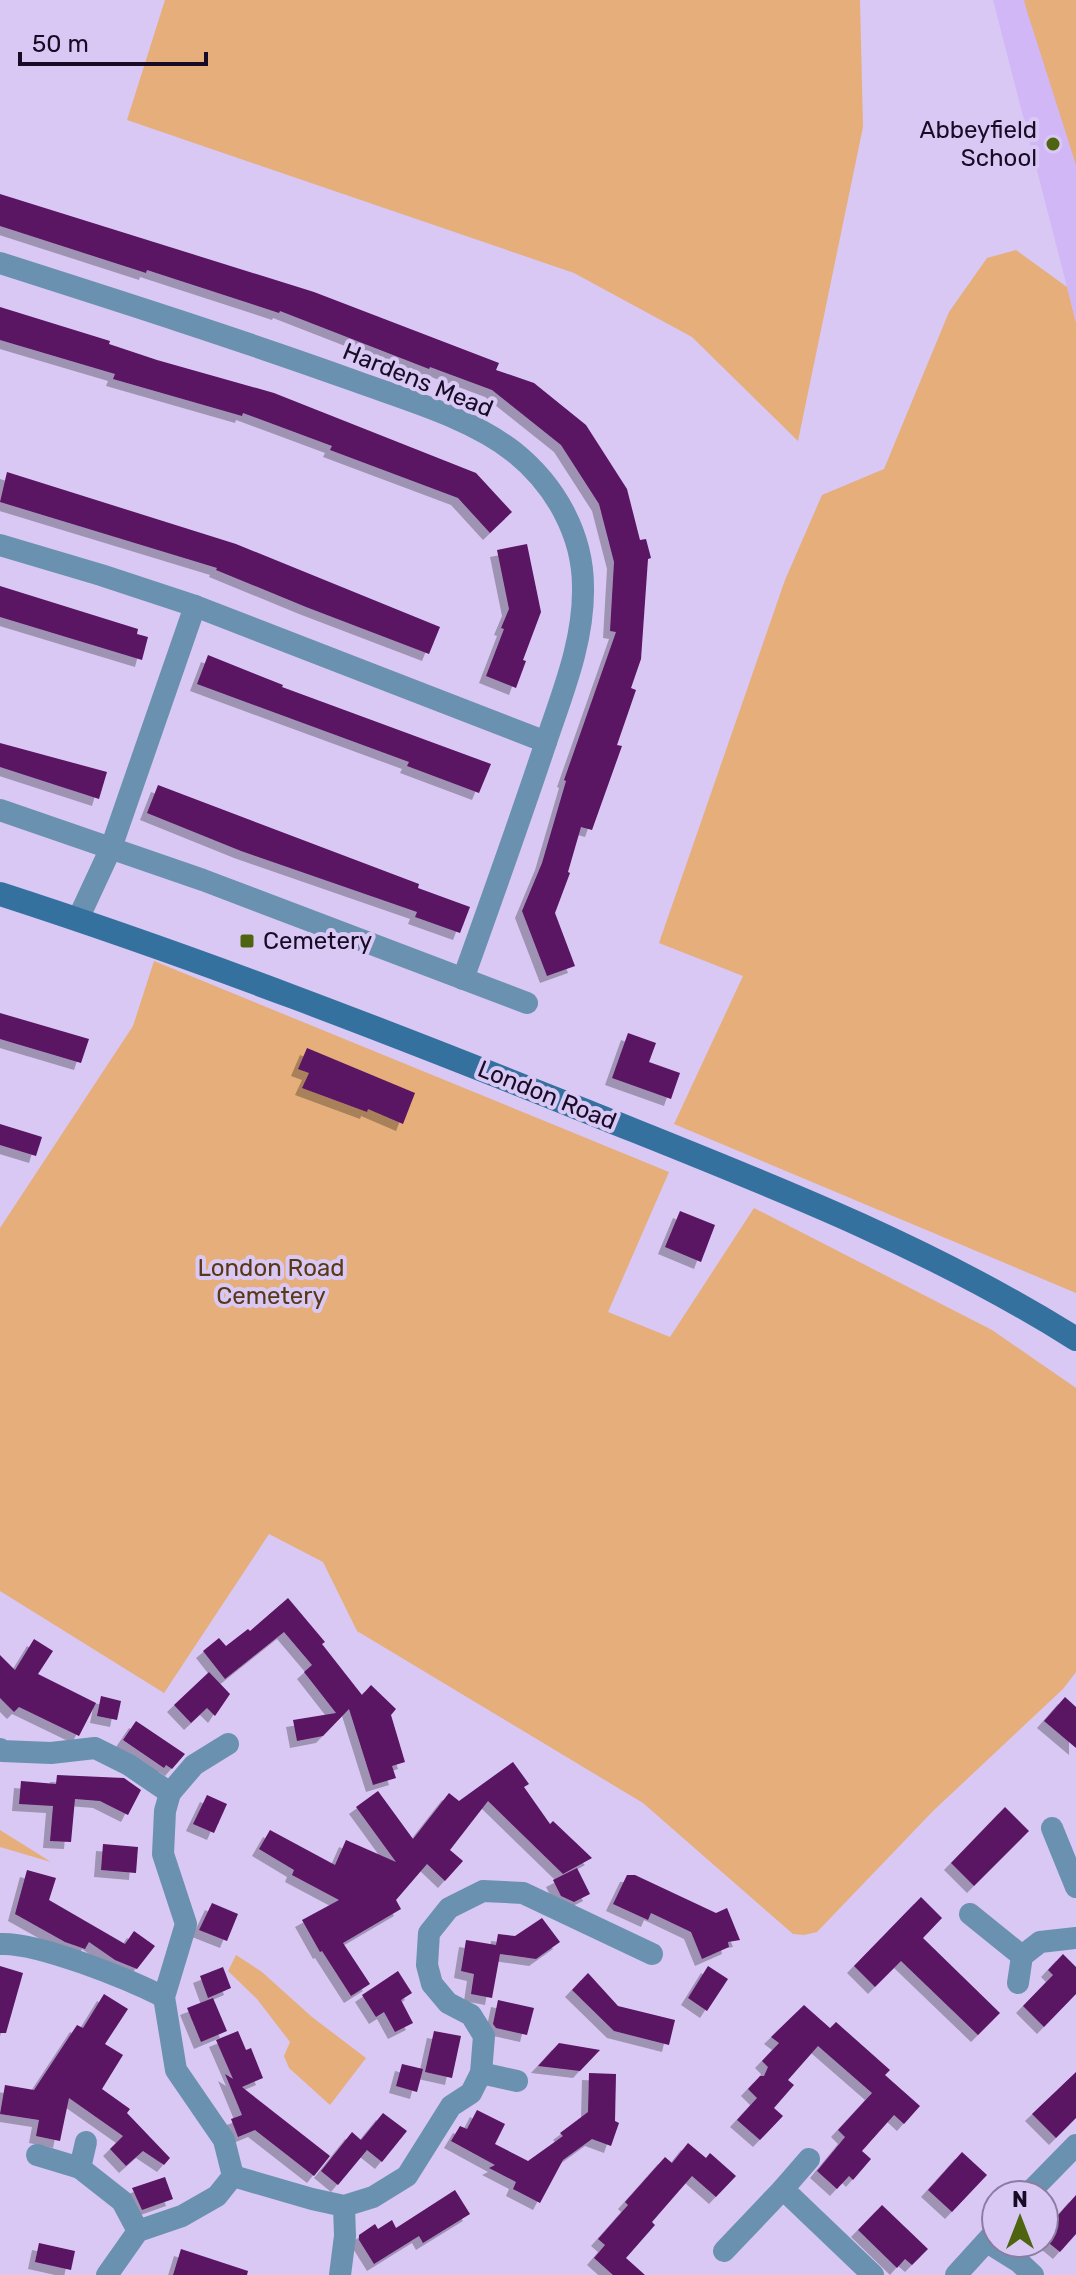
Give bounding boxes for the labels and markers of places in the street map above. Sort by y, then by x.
place label: Abbeyfield School [919,116,1037,172]
marker: Abbeyfield School [1044,135,1062,153]
place label: Cemetery [263,927,372,955]
marker: Cemetery [238,932,256,950]

